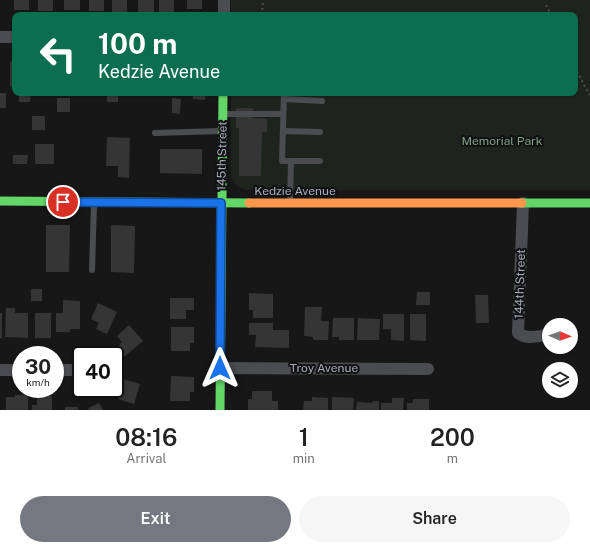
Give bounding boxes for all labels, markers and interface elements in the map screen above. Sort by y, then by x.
text: 100 m [98,27,177,60]
icon: left [32,28,84,80]
text: Kedzie Avenue [98,61,220,82]
street label: 145th Street [214,121,230,191]
park label: Memorial Park [462,134,543,148]
street label: Kedzie Avenue [254,184,336,198]
pin [46,185,80,219]
icon: arrive [52,191,74,213]
street label: 144th Street [512,249,528,319]
north arrow [542,318,578,354]
map controls [542,318,578,398]
speed limit sign: 40 [72,346,124,398]
position arrow [199,347,241,389]
text: 30 [25,355,51,379]
street label: Troy Avenue [290,361,358,375]
button: layers [542,362,578,398]
text: km/h [26,376,50,388]
text: 08:16 [115,423,177,451]
text: 1 [299,423,309,451]
text: 200 [430,423,475,451]
text: Arrival [126,451,166,466]
text: min [293,451,315,466]
text: m [447,451,458,466]
button: Exit [20,496,291,542]
button: Share [299,496,570,542]

